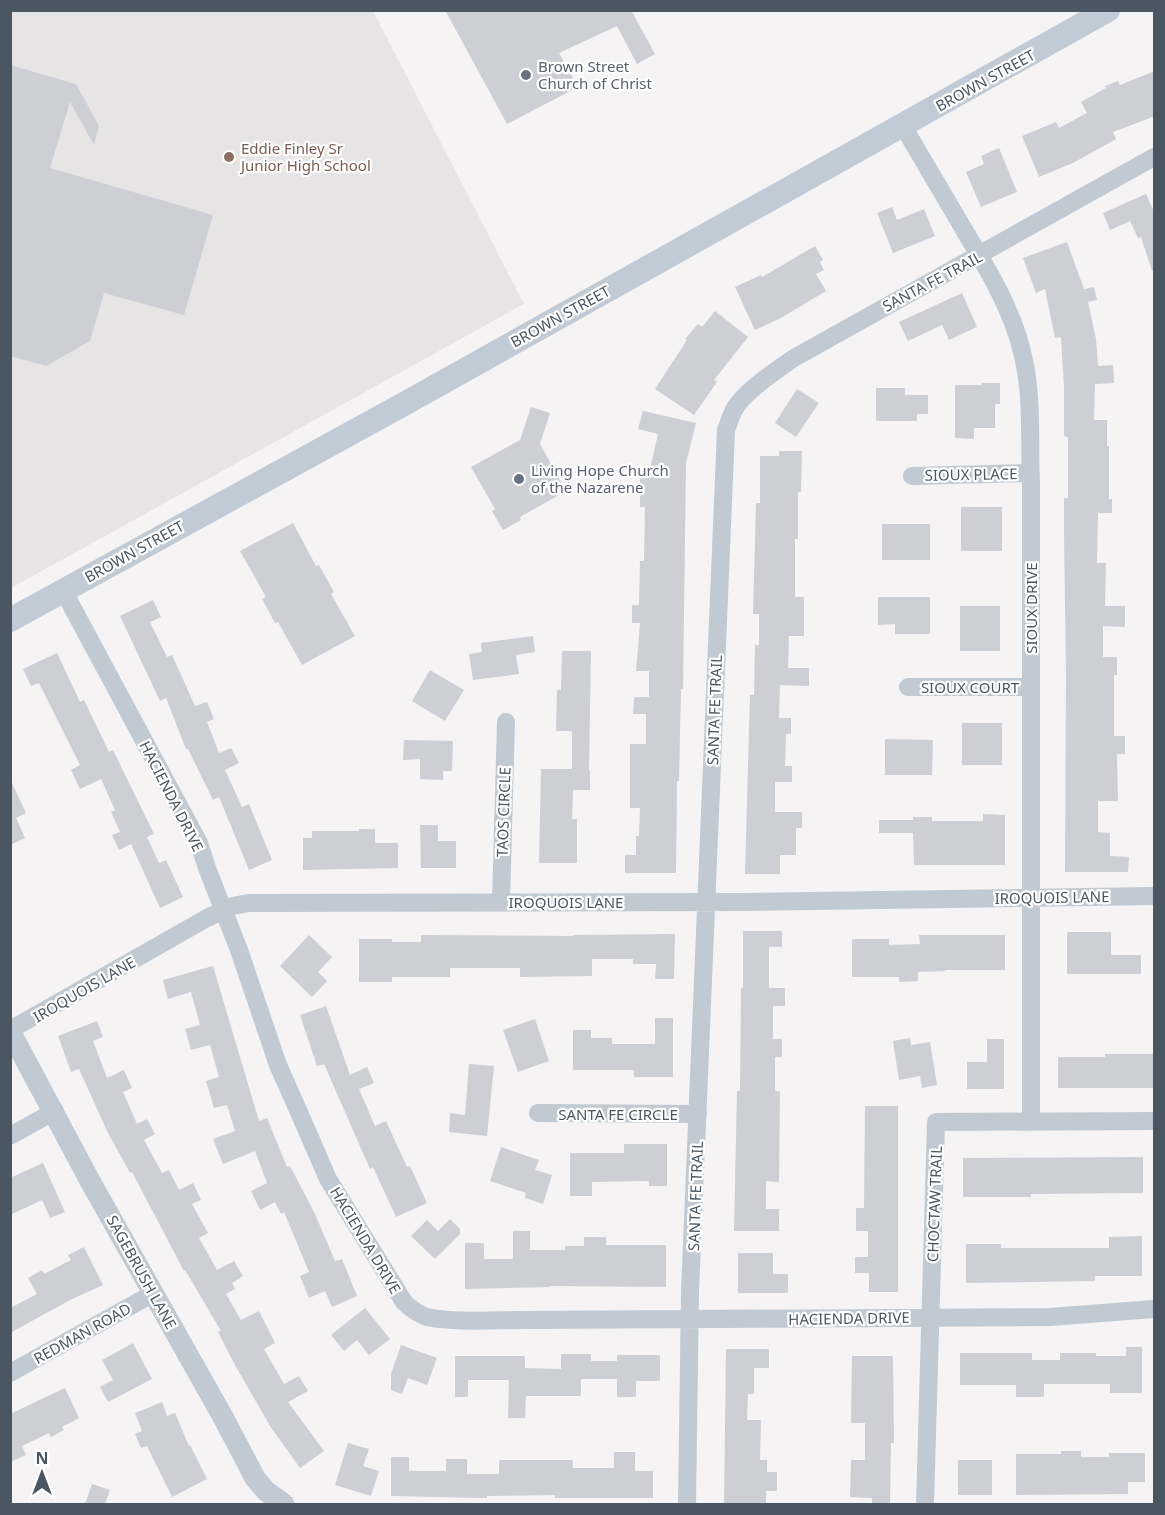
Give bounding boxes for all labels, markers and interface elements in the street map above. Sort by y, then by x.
street label: BROWN STREET [932,44,1039,116]
place label: Brown Street Church of Christ [538,56,652,93]
marker: Brown Street Church of Christ [519,68,533,82]
place label: Eddie Finley Sr Junior High School [239,138,371,175]
marker: Eddie Finley Sr Junior High School [222,150,236,164]
street label: SANTA FE TRAIL [879,246,985,316]
street label: BROWN STREET [507,280,614,352]
place label: Living Hope Church of the Nazarene [531,460,669,497]
street label: SIOUX PLACE [924,463,1018,485]
marker: Living Hope Church of the Nazarene [512,472,526,486]
street label: BROWN STREET [81,515,188,587]
street label: SIOUX DRIVE [1021,562,1041,654]
street label: SANTA FE TRAIL [702,654,726,765]
street label: SIOUX COURT [921,677,1020,697]
street label: HACIENDA DRIVE [135,737,209,855]
street label: TAOS CIRCLE [491,767,515,857]
street label: IROQUOIS LANE [994,886,1110,908]
street label: IROQUOIS LANE [509,892,623,912]
street label: IROQUOIS LANE [29,952,139,1026]
street label: SANTA FE CIRCLE [558,1104,678,1124]
street label: SANTA FE TRAIL [683,1140,707,1251]
street label: CHOCTAW TRAIL [922,1145,946,1262]
street label: HACIENDA DRIVE [326,1183,406,1297]
street label: SAGEBRUSH LANE [102,1211,182,1333]
street label: REDMAN ROAD [30,1298,134,1368]
street label: HACIENDA DRIVE [788,1307,910,1329]
north arrow [12,1443,72,1503]
text: N [35,1447,49,1469]

